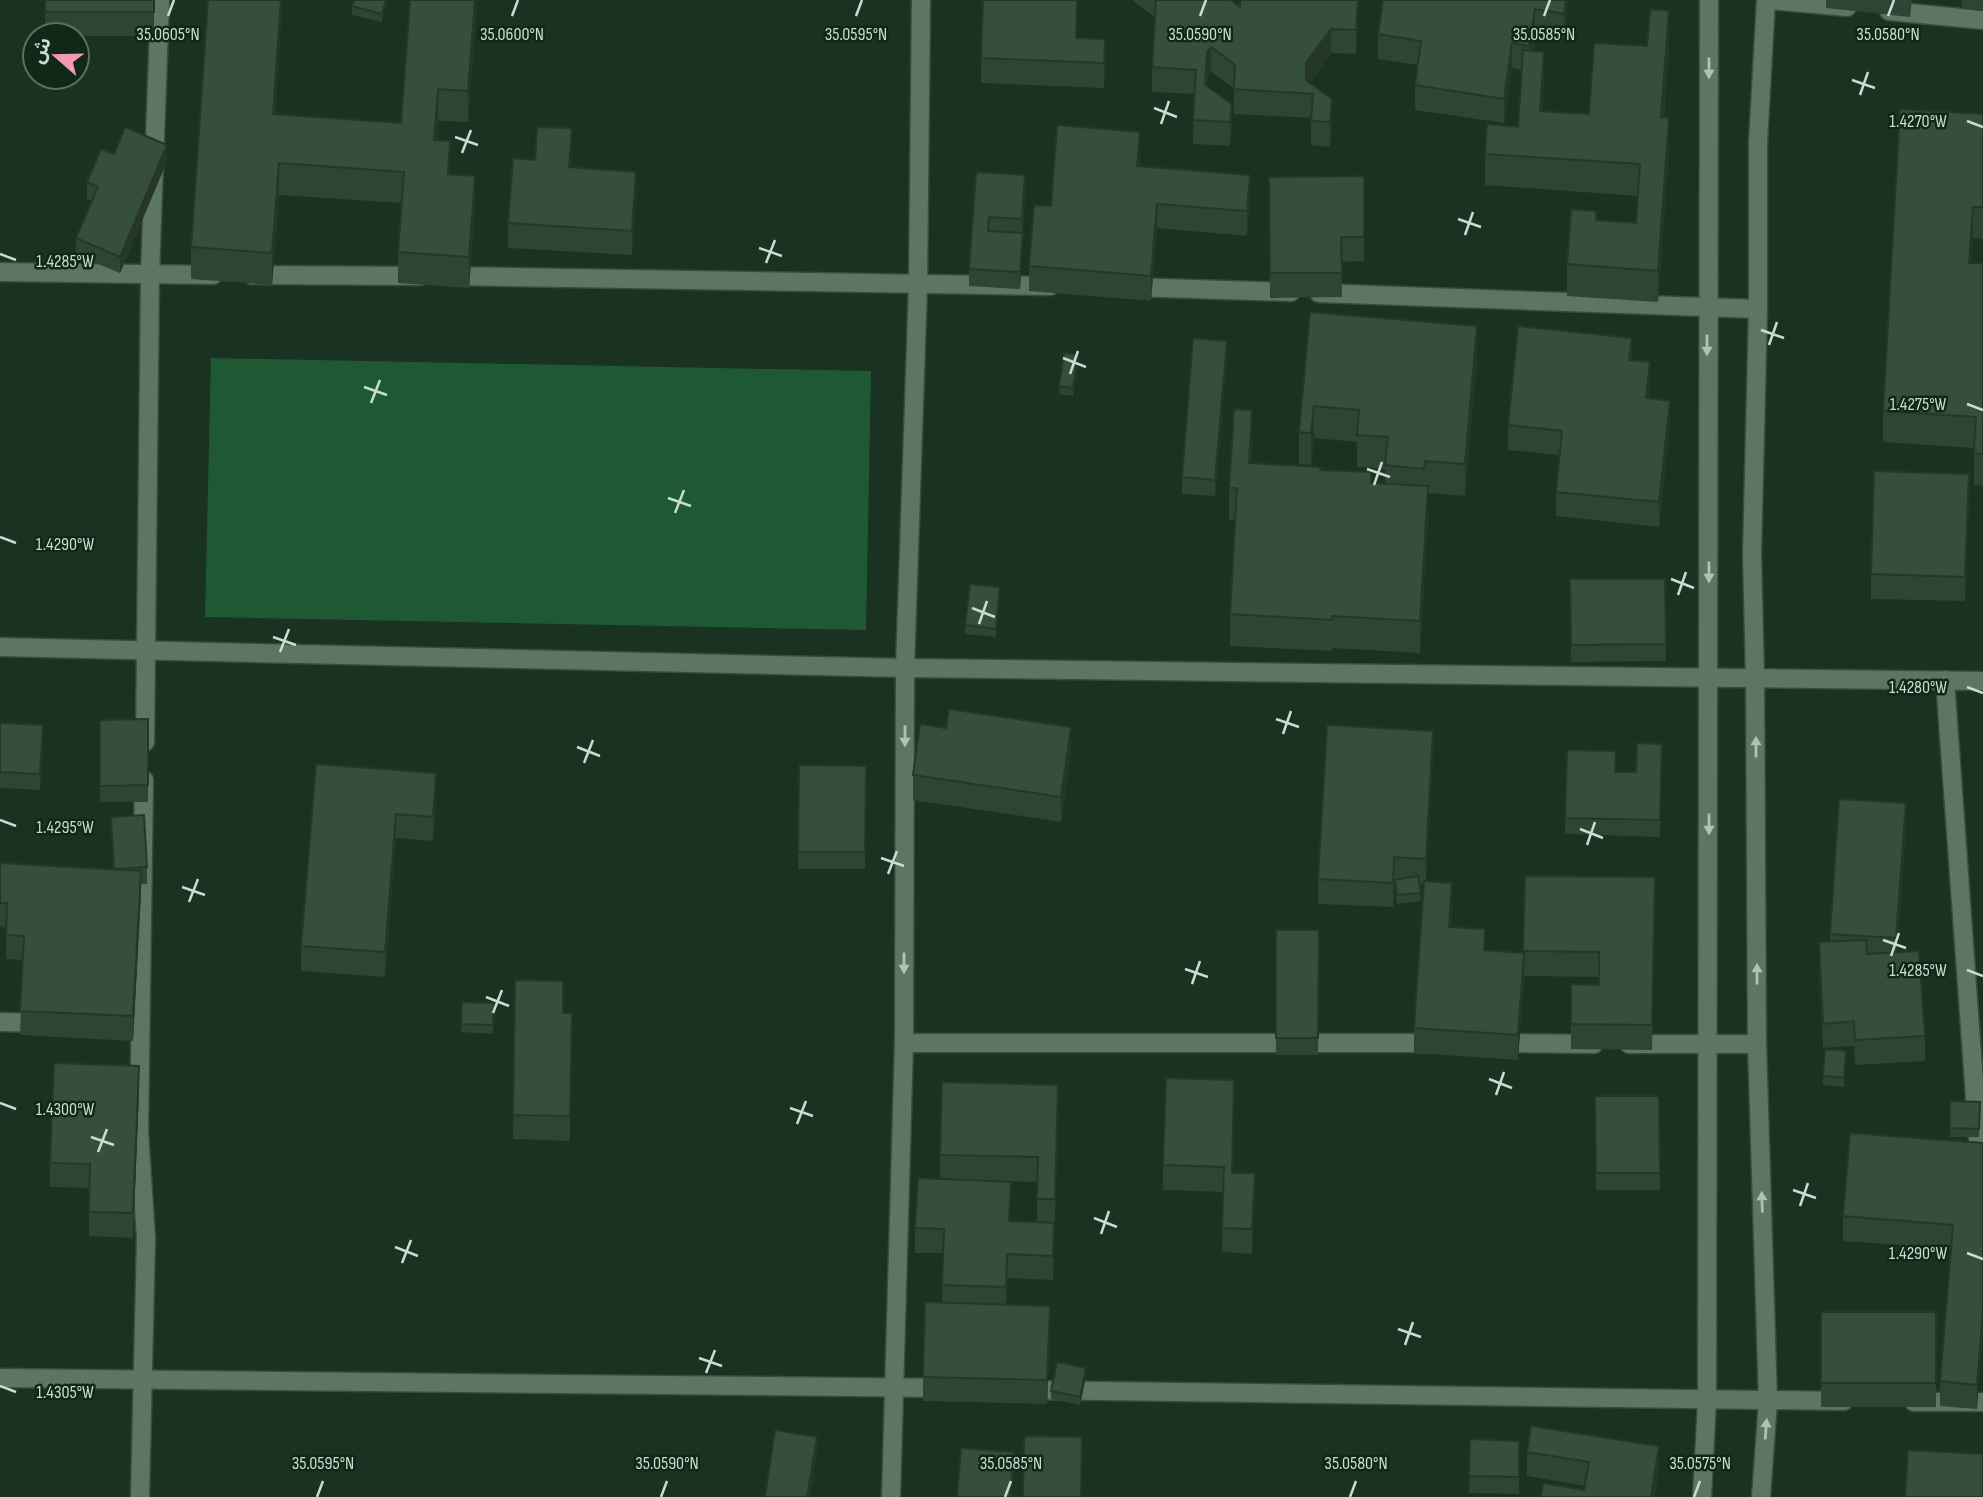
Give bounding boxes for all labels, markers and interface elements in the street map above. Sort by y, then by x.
north arrow [21,21,91,91]
text: 35.0605°N [136,24,200,45]
text: 35.0600°N [480,24,544,45]
text: 35.0595°N [825,24,887,45]
text: 35.0590°N [1168,24,1232,45]
text: 35.0585°N [1513,24,1575,45]
text: 35.0580°N [1856,24,1920,45]
text: ش [26,35,57,67]
one-way arrow [1703,57,1715,79]
text: 1.4270°W [1889,111,1947,132]
text: 1.4285°W [36,251,94,272]
one-way arrow [1701,334,1713,356]
text: 1.4275°W [1890,394,1947,415]
text: 1.4290°W [36,534,94,555]
one-way arrow [1703,561,1715,583]
text: 1.4280°W [1889,677,1947,698]
one-way arrow [899,725,911,747]
one-way arrow [1750,735,1762,757]
one-way arrow [1703,813,1715,835]
text: 1.4295°W [36,817,94,838]
one-way arrow [899,953,910,975]
text: 1.4285°W [1889,960,1947,981]
one-way arrow [1751,963,1762,985]
text: 1.4300°W [36,1099,94,1120]
one-way arrow [1756,1190,1767,1212]
text: 1.4290°W [1889,1243,1947,1264]
text: 1.4305°W [36,1382,94,1403]
one-way arrow [1761,1418,1772,1440]
text: 35.0595°N [292,1453,354,1474]
text: 35.0590°N [635,1453,699,1474]
text: 35.0585°N [980,1453,1042,1474]
text: 35.0580°N [1324,1453,1388,1474]
text: 35.0575°N [1669,1453,1731,1474]

